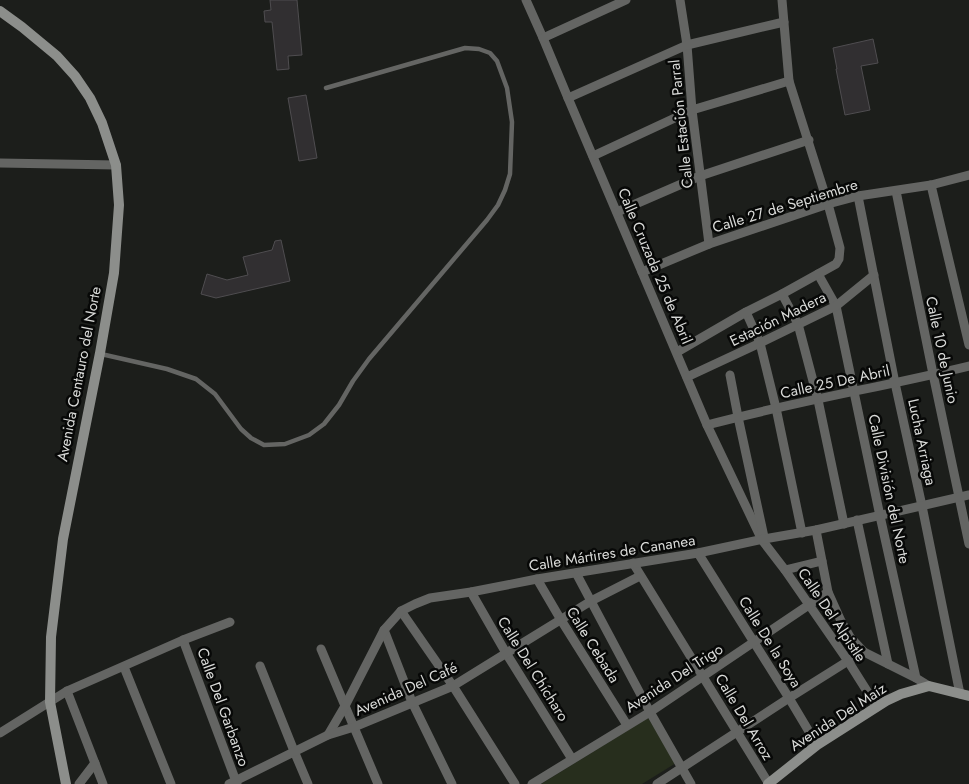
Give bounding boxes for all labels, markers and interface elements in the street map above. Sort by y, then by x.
street label: Calle Estación Parral [663,59,699,189]
street label: Calle 27 de Septiembre [710,173,861,239]
street label: Calle Cruzada 25 de Abril [612,185,698,347]
street label: Avenida Centauro del Norte [51,284,107,463]
street label: Estación Madera [726,286,830,352]
street label: Calle 10 de Junio [920,294,964,406]
street label: Calle 25 De Abril [778,360,892,404]
street label: Lucha Arriaga [902,397,942,487]
street label: Calle División del Norte [862,412,916,566]
street label: Calle Mártires de Cananea [527,529,697,577]
street label: Calle Del Alpistle [792,564,872,667]
street label: Calle De la Soya [733,592,807,692]
street label: Calle Cebada [561,603,625,687]
street label: Calle Del Chícharo [492,612,574,726]
street label: Avenida Del Trigo [621,638,727,718]
street label: Calle Del Garbanzo [191,645,255,769]
street label: Avenida Del Café [351,656,461,722]
street label: Calle Del Arroz [710,670,779,764]
street label: Avenida Del Maíz [785,677,891,757]

